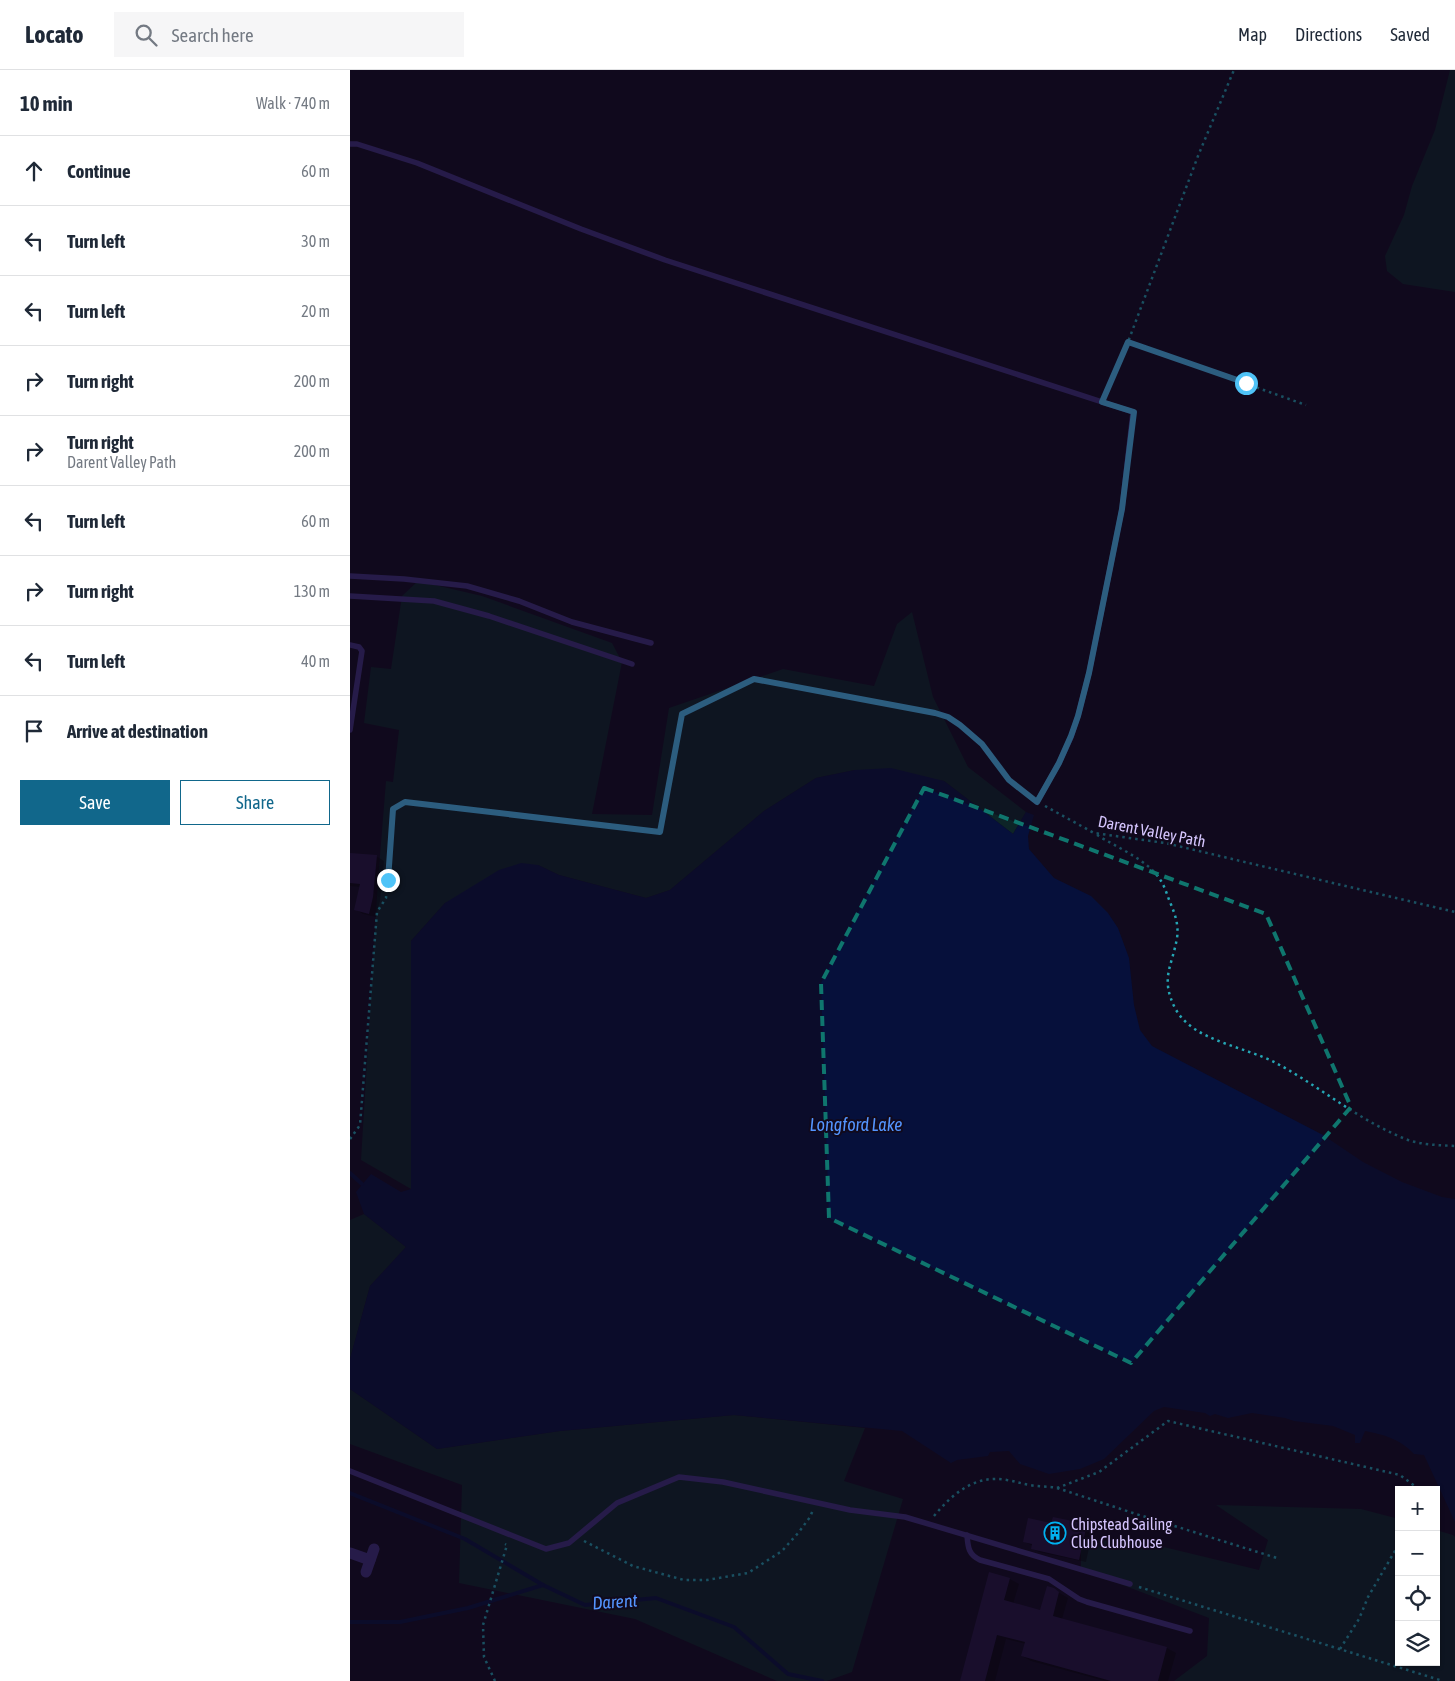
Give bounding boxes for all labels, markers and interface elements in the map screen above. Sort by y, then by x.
search box [114,12,464,57]
text: Locato [25,21,84,48]
icon: search [132,21,160,49]
text: Search here [172,24,254,46]
text: Map [1238,24,1267,45]
text: Directions [1295,24,1362,45]
text: Saved [1390,24,1430,45]
text: 10 min [20,91,73,115]
text: Walk · 740 m [256,94,330,112]
icon: ahead [20,157,48,185]
text: Continue [67,160,131,182]
text: 60 m [301,162,330,180]
icon: left [20,227,48,255]
text: Turn left [67,230,125,252]
text: 30 m [301,232,330,250]
icon: left [20,297,48,325]
text: Turn left [67,300,125,322]
text: 20 m [301,302,330,320]
icon: right [20,367,48,395]
text: Turn right [67,370,134,392]
text: 200 m [294,372,330,390]
route start [1235,372,1258,395]
text: Turn right [67,431,134,453]
icon: right [20,437,48,465]
text: 200 m [294,442,330,460]
text: Darent Valley Path [67,453,176,471]
icon: left [20,507,48,535]
text: Turn left [67,510,125,532]
text: 60 m [301,512,330,530]
icon: right [20,577,48,605]
text: Turn right [67,580,134,602]
text: 130 m [294,582,330,600]
icon: left [20,647,48,675]
text: Turn left [67,650,125,672]
text: 40 m [301,652,330,670]
icon: arrive [20,717,48,745]
text: Arrive at destination [67,720,208,742]
button: Save [20,780,170,825]
button: Share [180,780,330,825]
street label: Darent Valley Path [1096,812,1207,851]
route end [377,869,400,892]
water label: Longford Lake [810,1114,902,1135]
map controls [1395,1486,1440,1666]
button: + [1395,1486,1440,1531]
place label: Chipstead Sailing Club Clubhouse [1071,1515,1172,1551]
building icon: Chipstead Sailing Club Clubhouse [1043,1521,1067,1545]
button: − [1395,1531,1440,1576]
button: locate [1395,1576,1440,1621]
water label: Darent [592,1589,639,1614]
button: layers [1395,1621,1440,1666]

